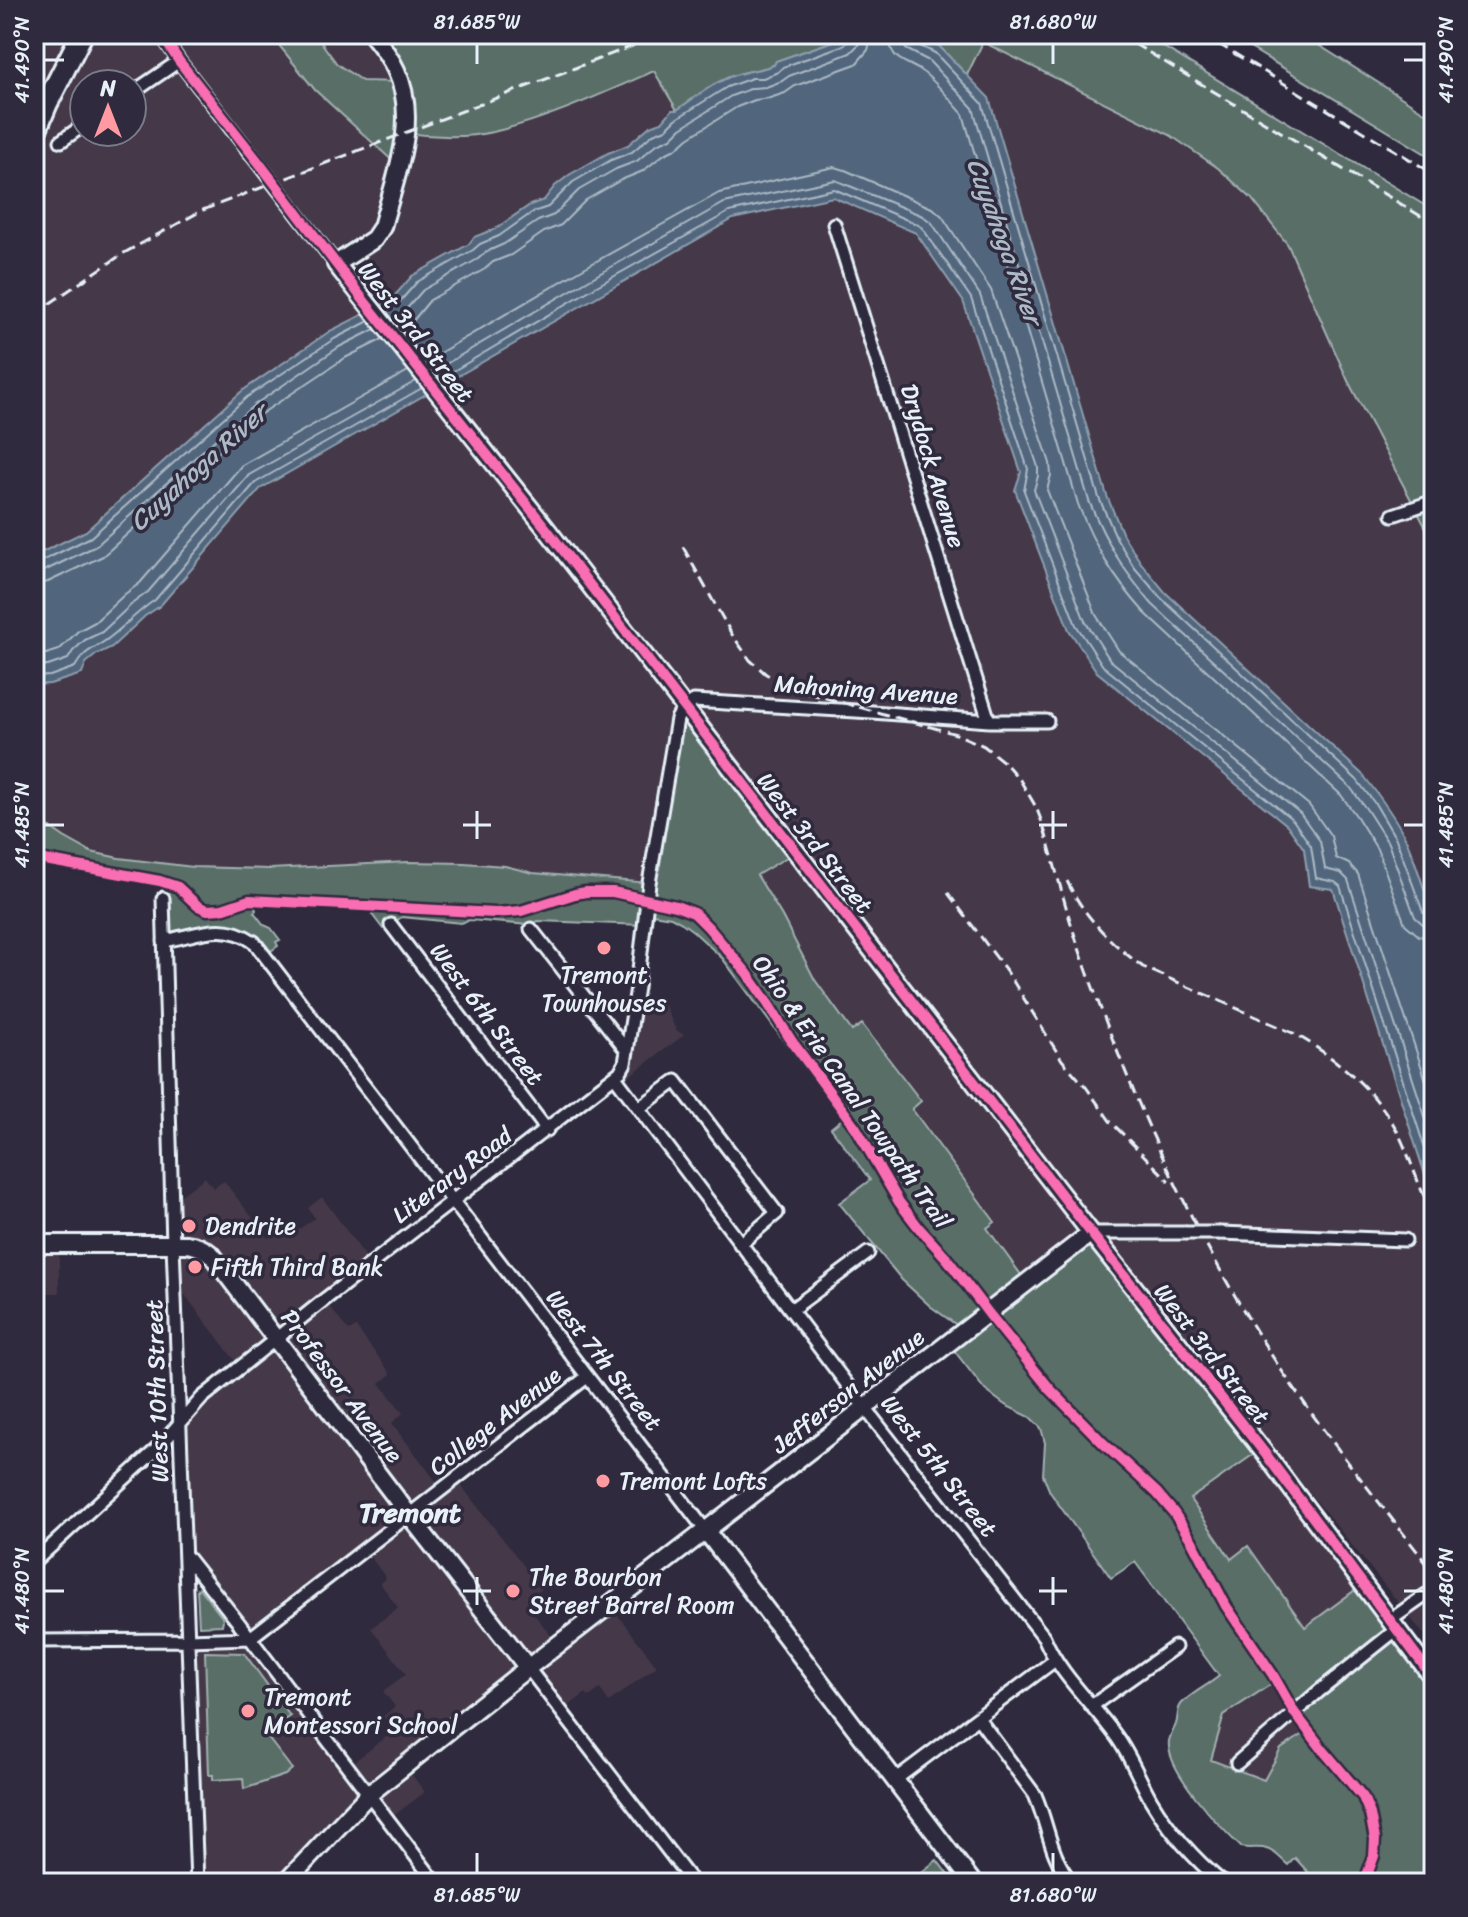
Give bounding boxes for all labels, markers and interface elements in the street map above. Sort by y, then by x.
text: 81.685°W [434,5,521,40]
text: 81.680°W [1010,5,1097,40]
text: 41.490°N [5,16,40,103]
text: 41.490°N [1429,16,1464,103]
north arrow [68,68,148,148]
text: N [99,69,116,108]
water label: Cuyahoga River [954,151,1058,335]
street label: West 3rd Street [347,252,485,412]
street label: Drydock Avenue [888,379,978,553]
water label: Cuyahoga River [118,389,281,542]
street label: Mahoning Avenue [773,663,960,717]
street label: West 3rd Street [746,763,884,923]
text: 41.485°N [5,782,40,868]
text: 41.485°N [1429,782,1464,868]
street label: West 6th Street [419,933,555,1095]
marker: Tremont Townhouses [595,939,613,957]
street label: Ohio & Erie Canal Towpath Trail [741,946,964,1239]
place label: Tremont Townhouses [542,954,666,1024]
street label: Literary Road [382,1115,523,1235]
place label: Dendrite [205,1205,296,1247]
marker: Dendrite [180,1217,198,1235]
place label: Fifth Third Bank [211,1246,384,1288]
marker: Fifth Third Bank [186,1258,204,1276]
street label: West 3rd Street [1143,1274,1281,1434]
street label: West 7th Street [535,1280,673,1440]
street label: West 10th Street [133,1299,181,1483]
street label: Professor Avenue [270,1300,415,1473]
street label: Jefferson Avenue [761,1317,934,1465]
street label: College Avenue [419,1355,571,1487]
street label: West 5th Street [869,1385,1009,1547]
place label: Tremont Lofts [619,1460,767,1502]
marker: Tremont Lofts [594,1472,612,1490]
district label: Tremont [359,1488,462,1537]
text: 41.480°N [5,1547,40,1634]
text: 41.480°N [1429,1547,1464,1634]
place label: The Bourbon Street Barrel Room [529,1556,734,1626]
marker: The Bourbon Street Barrel Room [504,1582,522,1600]
place label: Tremont Montessori School [264,1676,459,1746]
marker: Tremont Montessori School [239,1702,257,1720]
text: 81.685°W [434,1878,521,1913]
text: 81.680°W [1010,1878,1097,1913]

